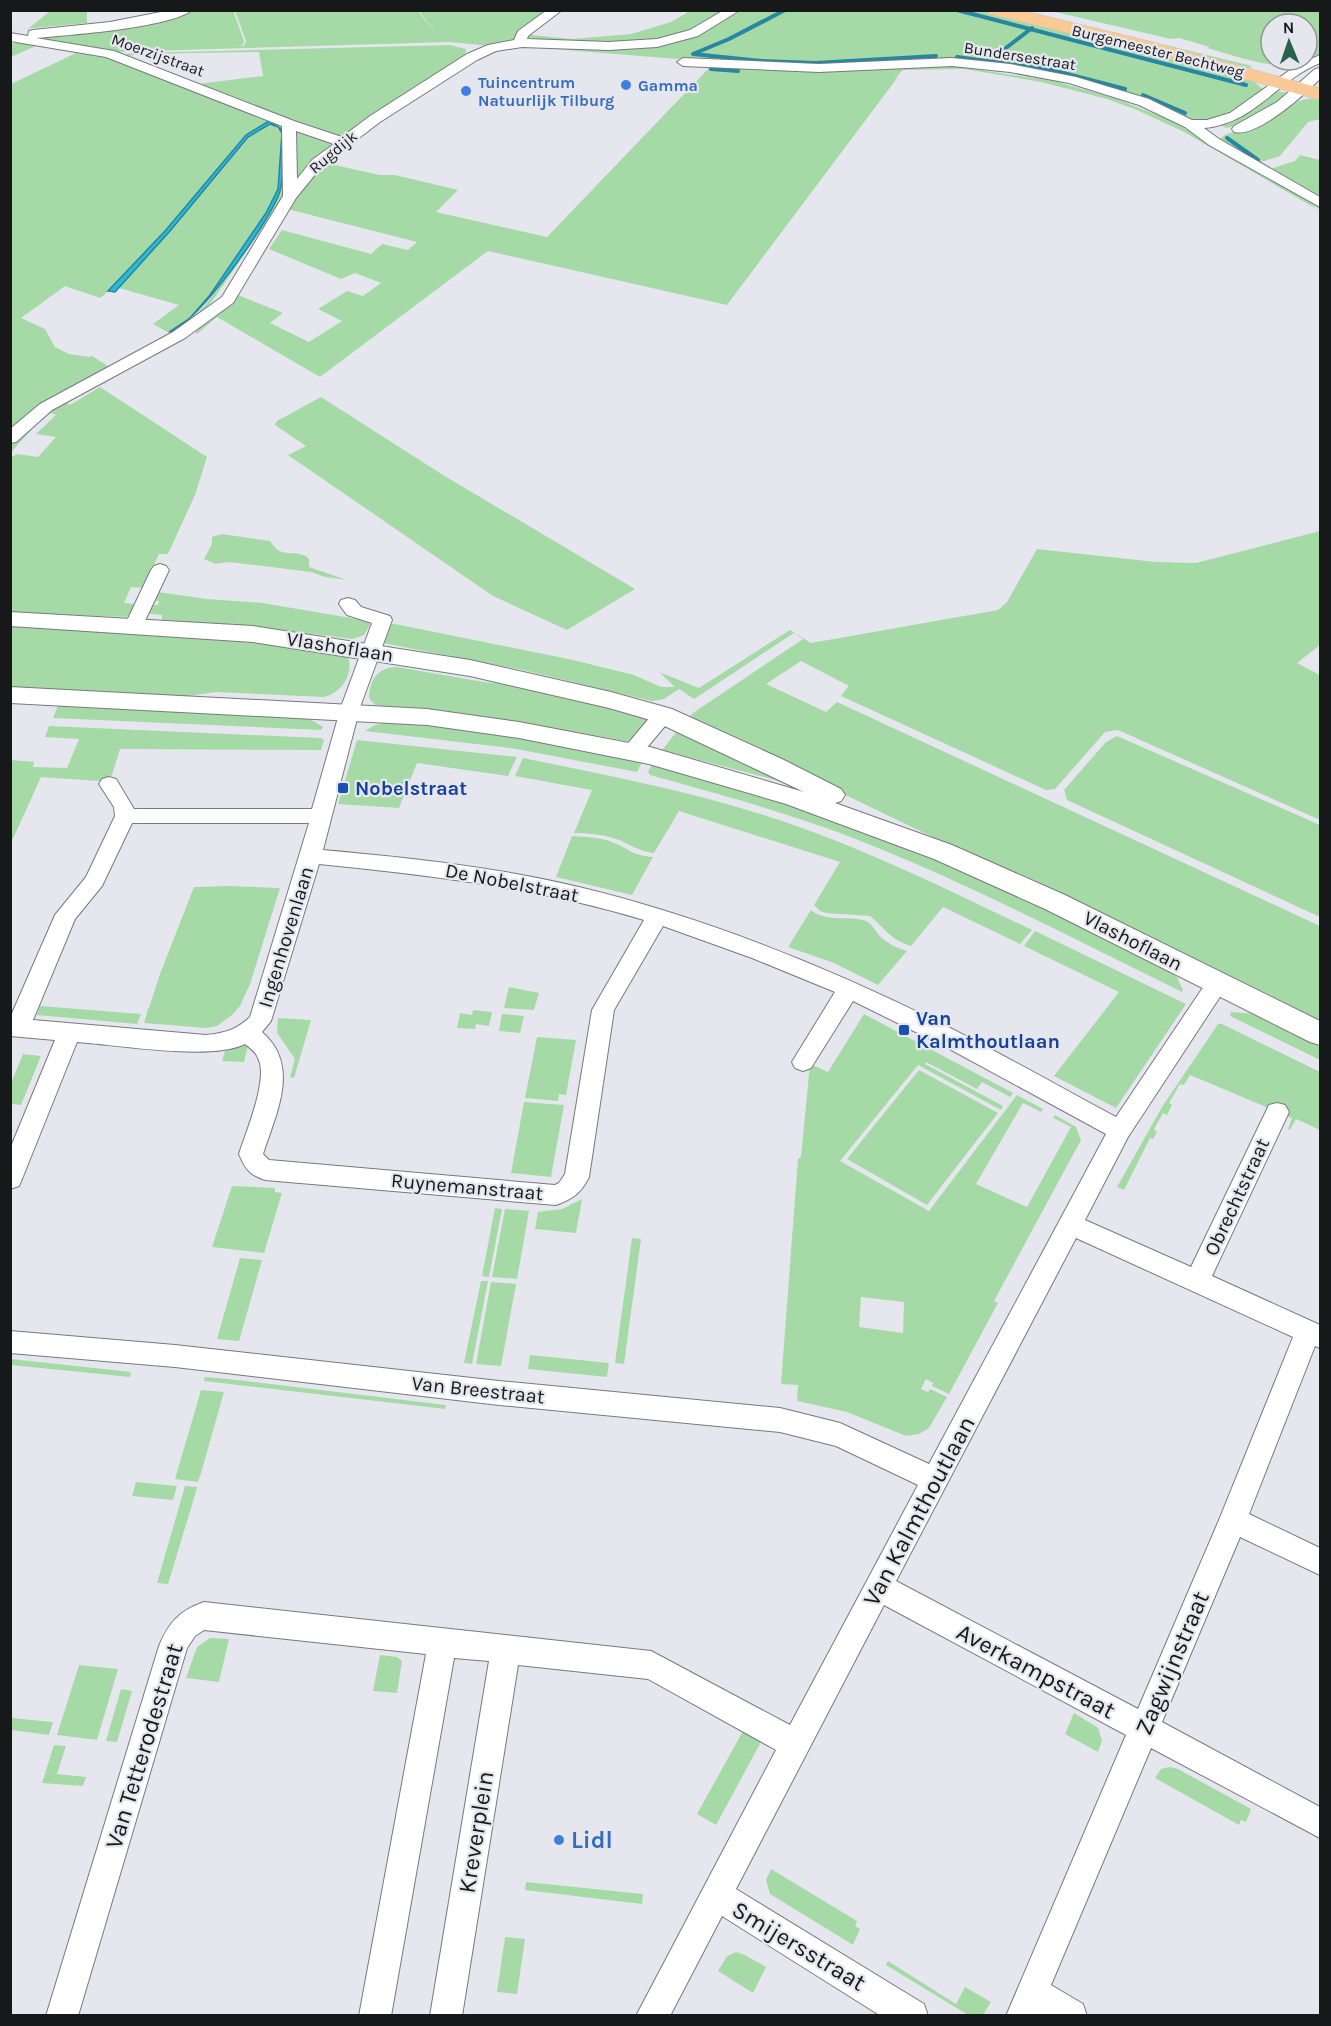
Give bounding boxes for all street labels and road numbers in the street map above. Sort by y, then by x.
street label: Burgemeester Bechtweg [1070,20,1246,82]
street label: Moerzijstraat [109,29,207,81]
street label: Bundersestraat [963,38,1077,74]
street label: Rugdijk [305,126,361,178]
street label: Vlashoflaan [285,627,395,667]
street label: De Nobelstraat [443,859,581,907]
street label: Ingenhovenlaan [254,864,318,1010]
street label: Vlashoflaan [1080,906,1186,976]
street label: Obrechtstraat [1200,1134,1274,1259]
street label: Ruynemanstraat [390,1169,544,1205]
street label: Van Breestraat [410,1372,546,1408]
street label: Van Kalmthoutlaan [857,1411,981,1611]
street label: Zagwijnstraat [1129,1587,1215,1739]
street label: Averkampstraat [952,1617,1120,1725]
street label: Van Tetterodestraat [99,1640,189,1852]
street label: Kreverplein [453,1769,499,1895]
street label: Smijersstraat [727,1895,871,1997]

